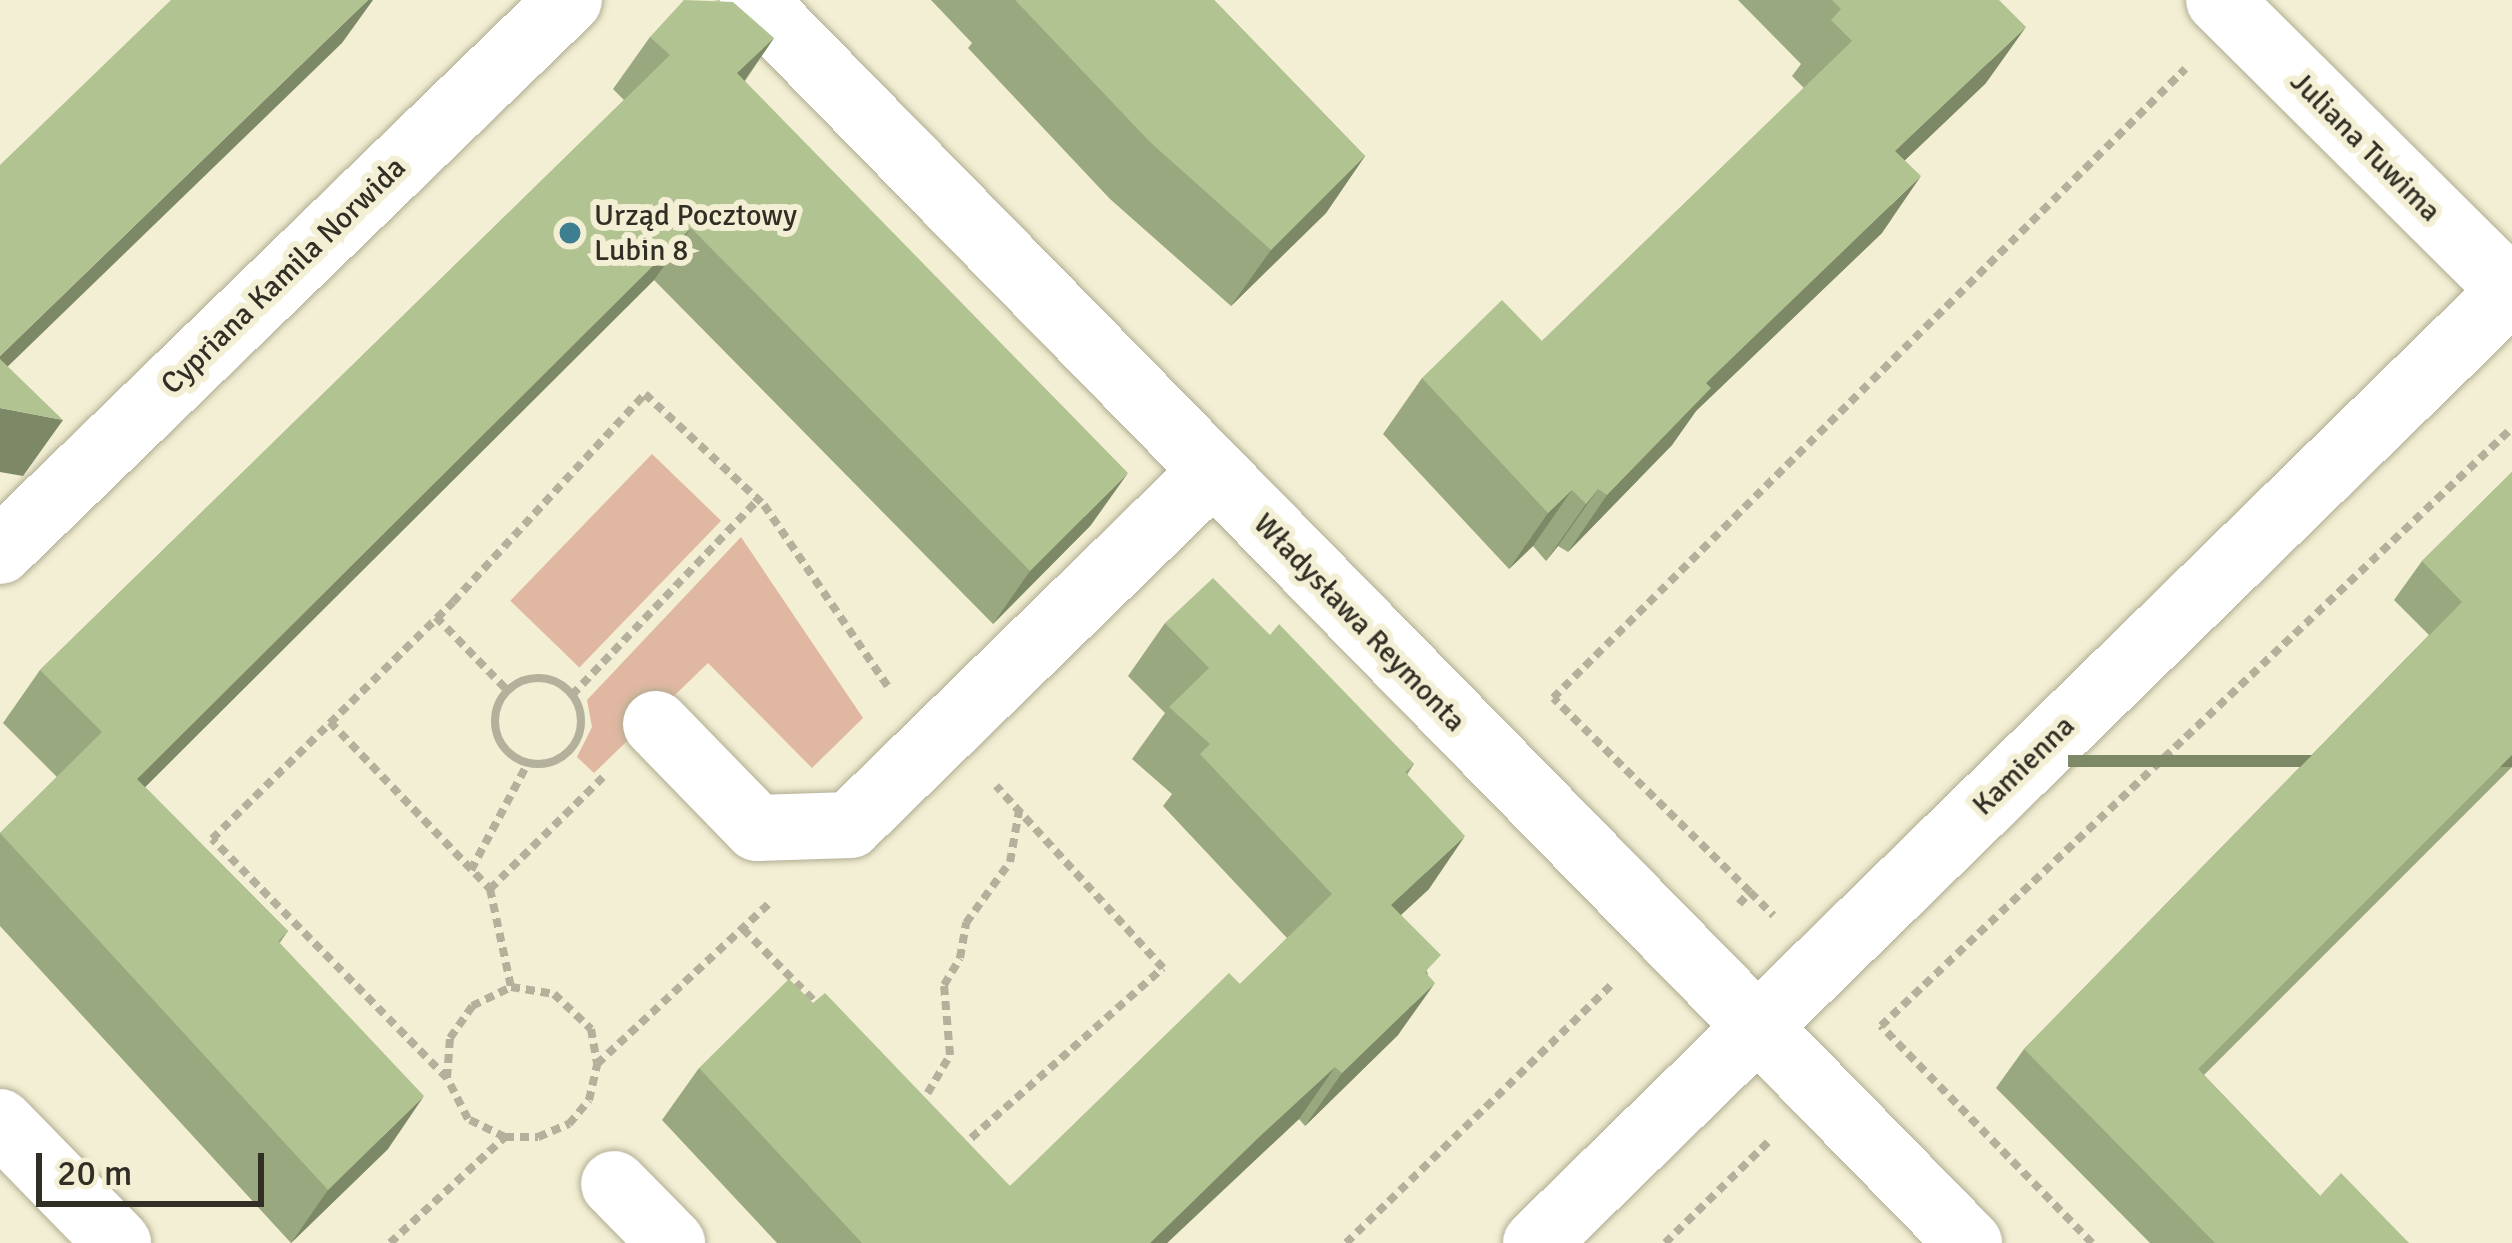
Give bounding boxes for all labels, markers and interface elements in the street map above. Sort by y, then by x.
street label: Juliana Tuwima [2282,64,2448,230]
street label: Cypriana Kamila Norwida [154,150,414,402]
place label: Urząd Pocztowy Lubin 8 [594,198,797,268]
marker: Urząd Pocztowy Lubin 8 [557,220,583,246]
street label: Władysława Reymonta [1245,506,1473,740]
street label: Kamienna [1965,709,2083,823]
scale bar [42,1129,270,1203]
text: 20 m [57,1151,133,1196]

